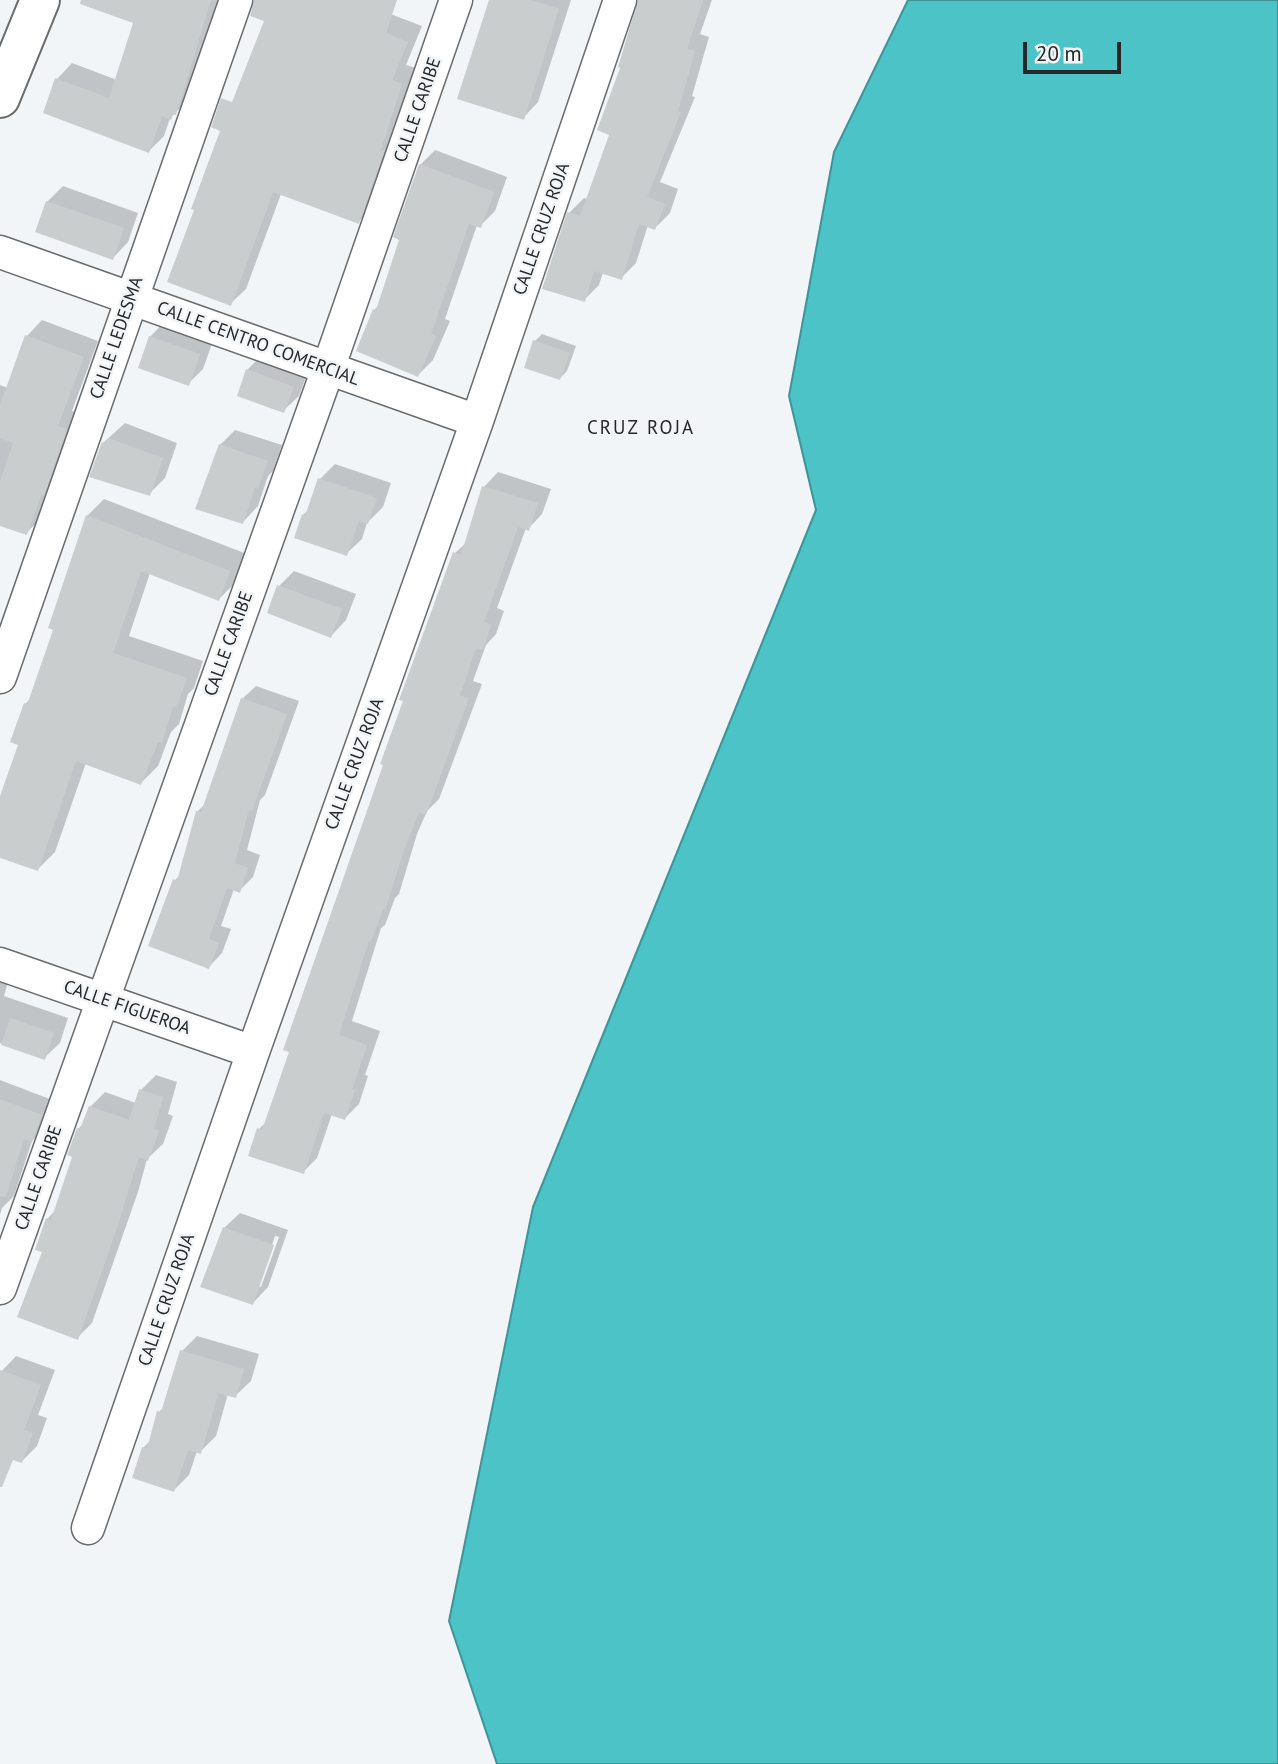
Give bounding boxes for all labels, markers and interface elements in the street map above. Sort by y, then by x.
scale bar [1026,28,1124,72]
text: 20 m [1036,40,1082,67]
street label: CALLE CARIBE [390,55,446,165]
street label: CALLE CRUZ ROJA [509,160,575,298]
street label: CALLE LEDESMA [86,274,148,402]
street label: CALLE CENTRO COMERCIAL [154,297,362,391]
district label: CRUZ ROJA [588,418,694,440]
street label: CALLE CARIBE [200,589,258,699]
street label: CALLE CRUZ ROJA [321,695,389,833]
street label: CALLE FIGUEROA [61,976,193,1040]
street label: CALLE CARIBE [11,1123,67,1233]
street label: CALLE CRUZ ROJA [134,1231,200,1369]

